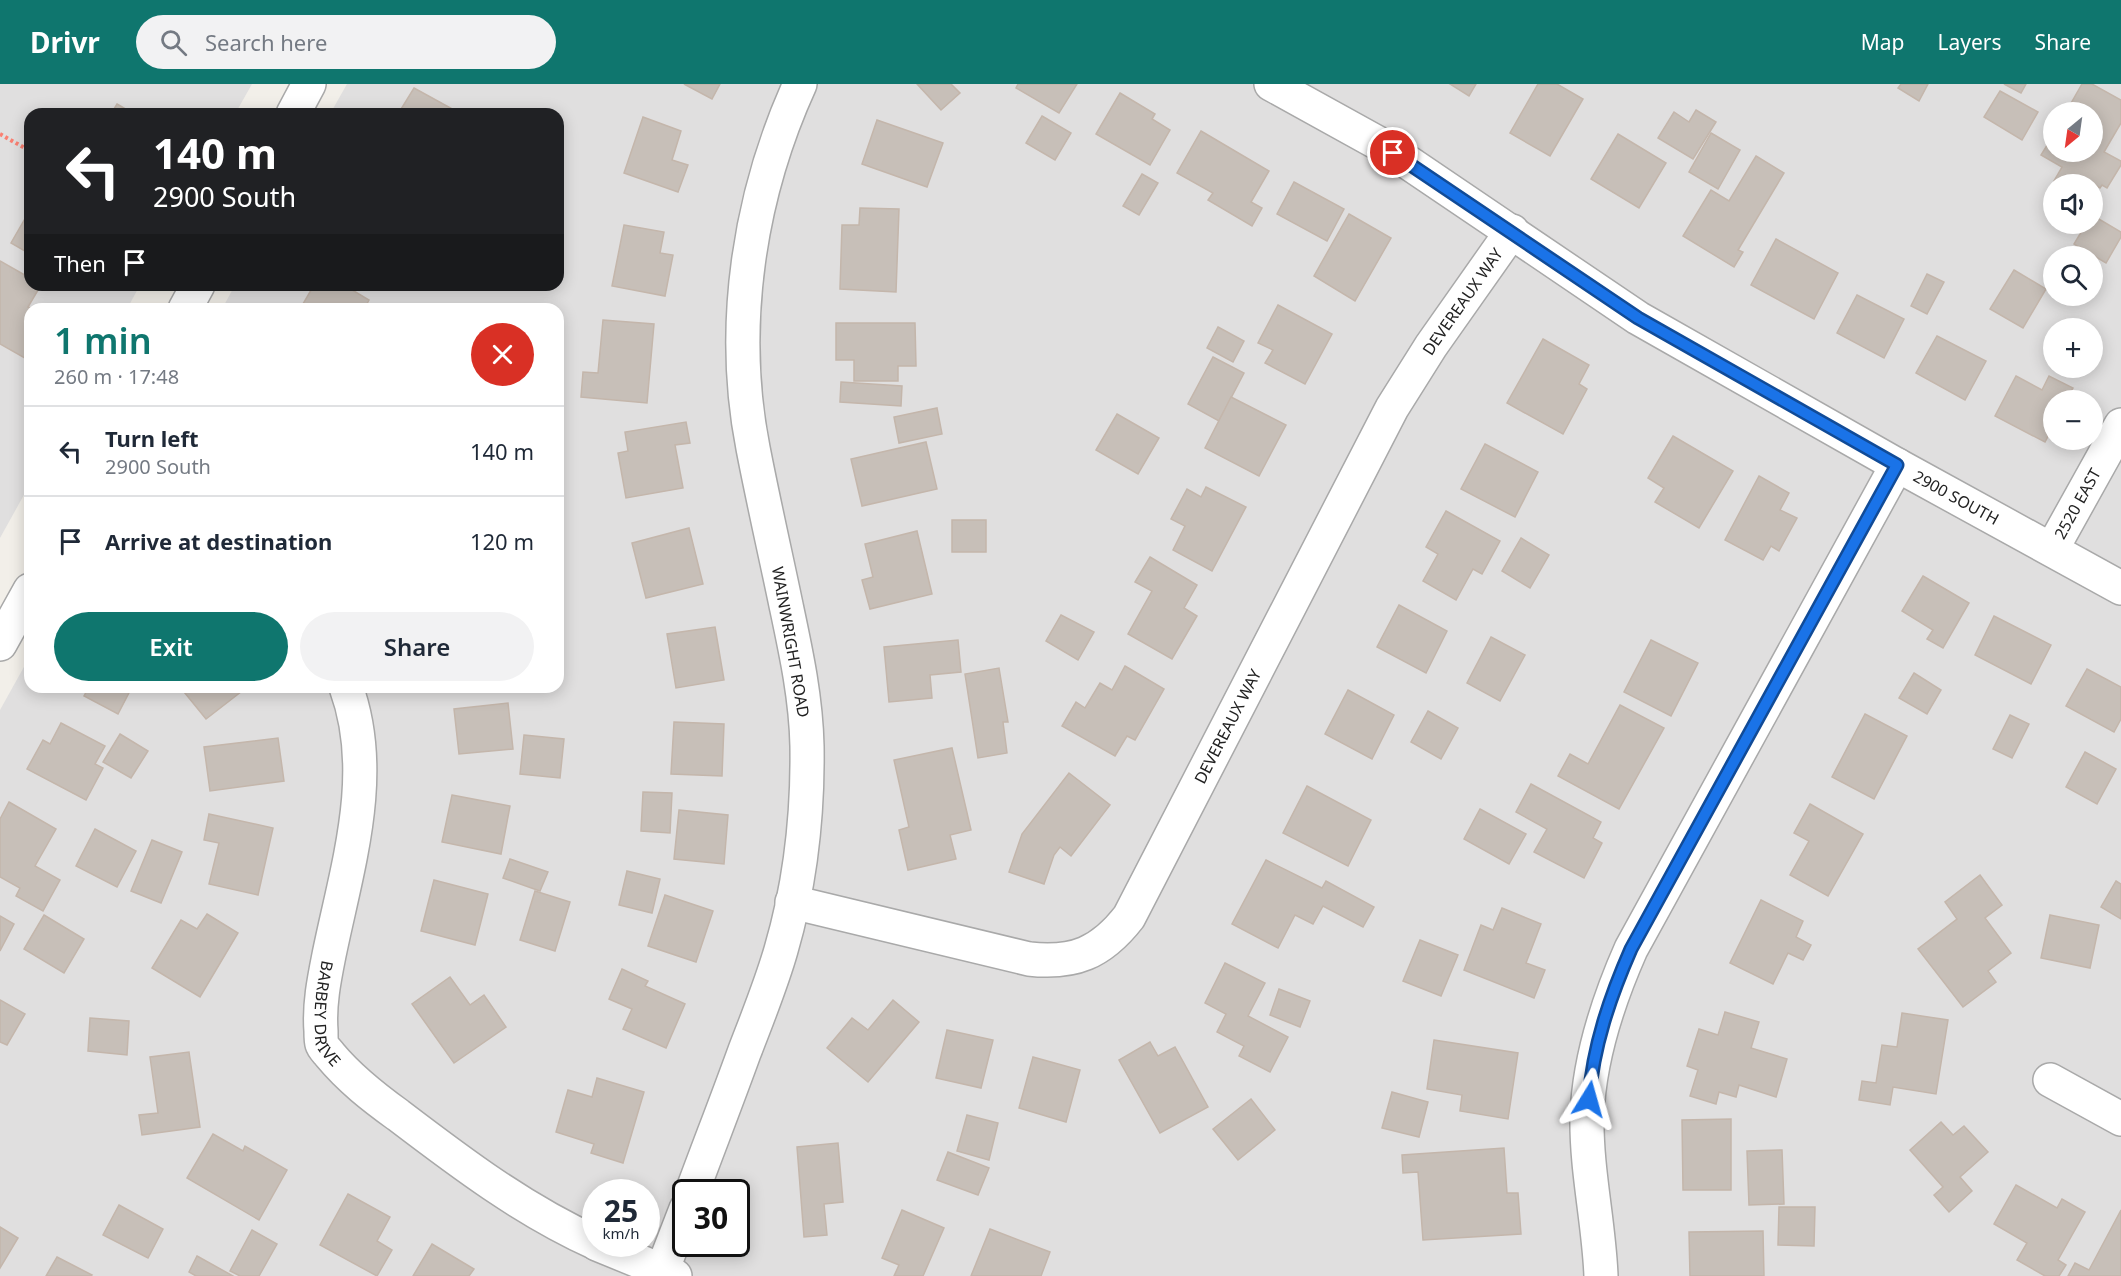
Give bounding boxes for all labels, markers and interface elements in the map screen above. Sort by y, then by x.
search box [136,15,556,69]
text: Drivr [30,23,100,61]
icon: search [157,26,190,59]
text: Search here [205,27,327,57]
text: Map [1861,28,1905,56]
text: Layers [1938,28,2002,56]
text: Share [2035,28,2091,56]
north arrow [2043,102,2103,162]
map controls [2043,102,2103,450]
text: 140 m [153,124,277,181]
pin [1367,127,1418,178]
icon: left [54,132,132,210]
icon: arrive [1376,136,1409,169]
button: sound [2043,174,2103,234]
text: 2900 South [153,178,296,215]
street label: DEVEREAUX WAY [1417,243,1508,359]
icon: arrive [118,246,151,279]
button: search [2043,246,2103,306]
text: Then [54,248,106,278]
text: 1 min [54,316,152,365]
button: + [2043,318,2103,378]
button: close [471,323,534,386]
text: 260 m · 17:48 [54,363,179,390]
button: − [2043,390,2103,450]
text: Turn left [105,423,199,453]
icon: left [54,435,87,468]
text: 140 m [470,436,534,466]
text: 2900 South [105,453,211,480]
street label: 2520 EAST [2049,464,2106,543]
street label: 2900 SOUTH [1910,465,2003,530]
icon: arrive [54,525,87,558]
text: Arrive at destination [105,526,332,556]
text: 120 m [470,526,534,556]
street label: WAINWRIGHT ROAD [767,565,815,719]
button: Exit [54,612,288,681]
button: Share [300,612,534,681]
street label: DEVEREAUX WAY [1189,664,1267,787]
street label: BARBEY DRIVE [309,959,346,1071]
position arrow [1557,1067,1621,1131]
speed limit sign: 30 [672,1179,750,1257]
text: 25 [604,1190,638,1231]
text: km/h [603,1223,639,1243]

